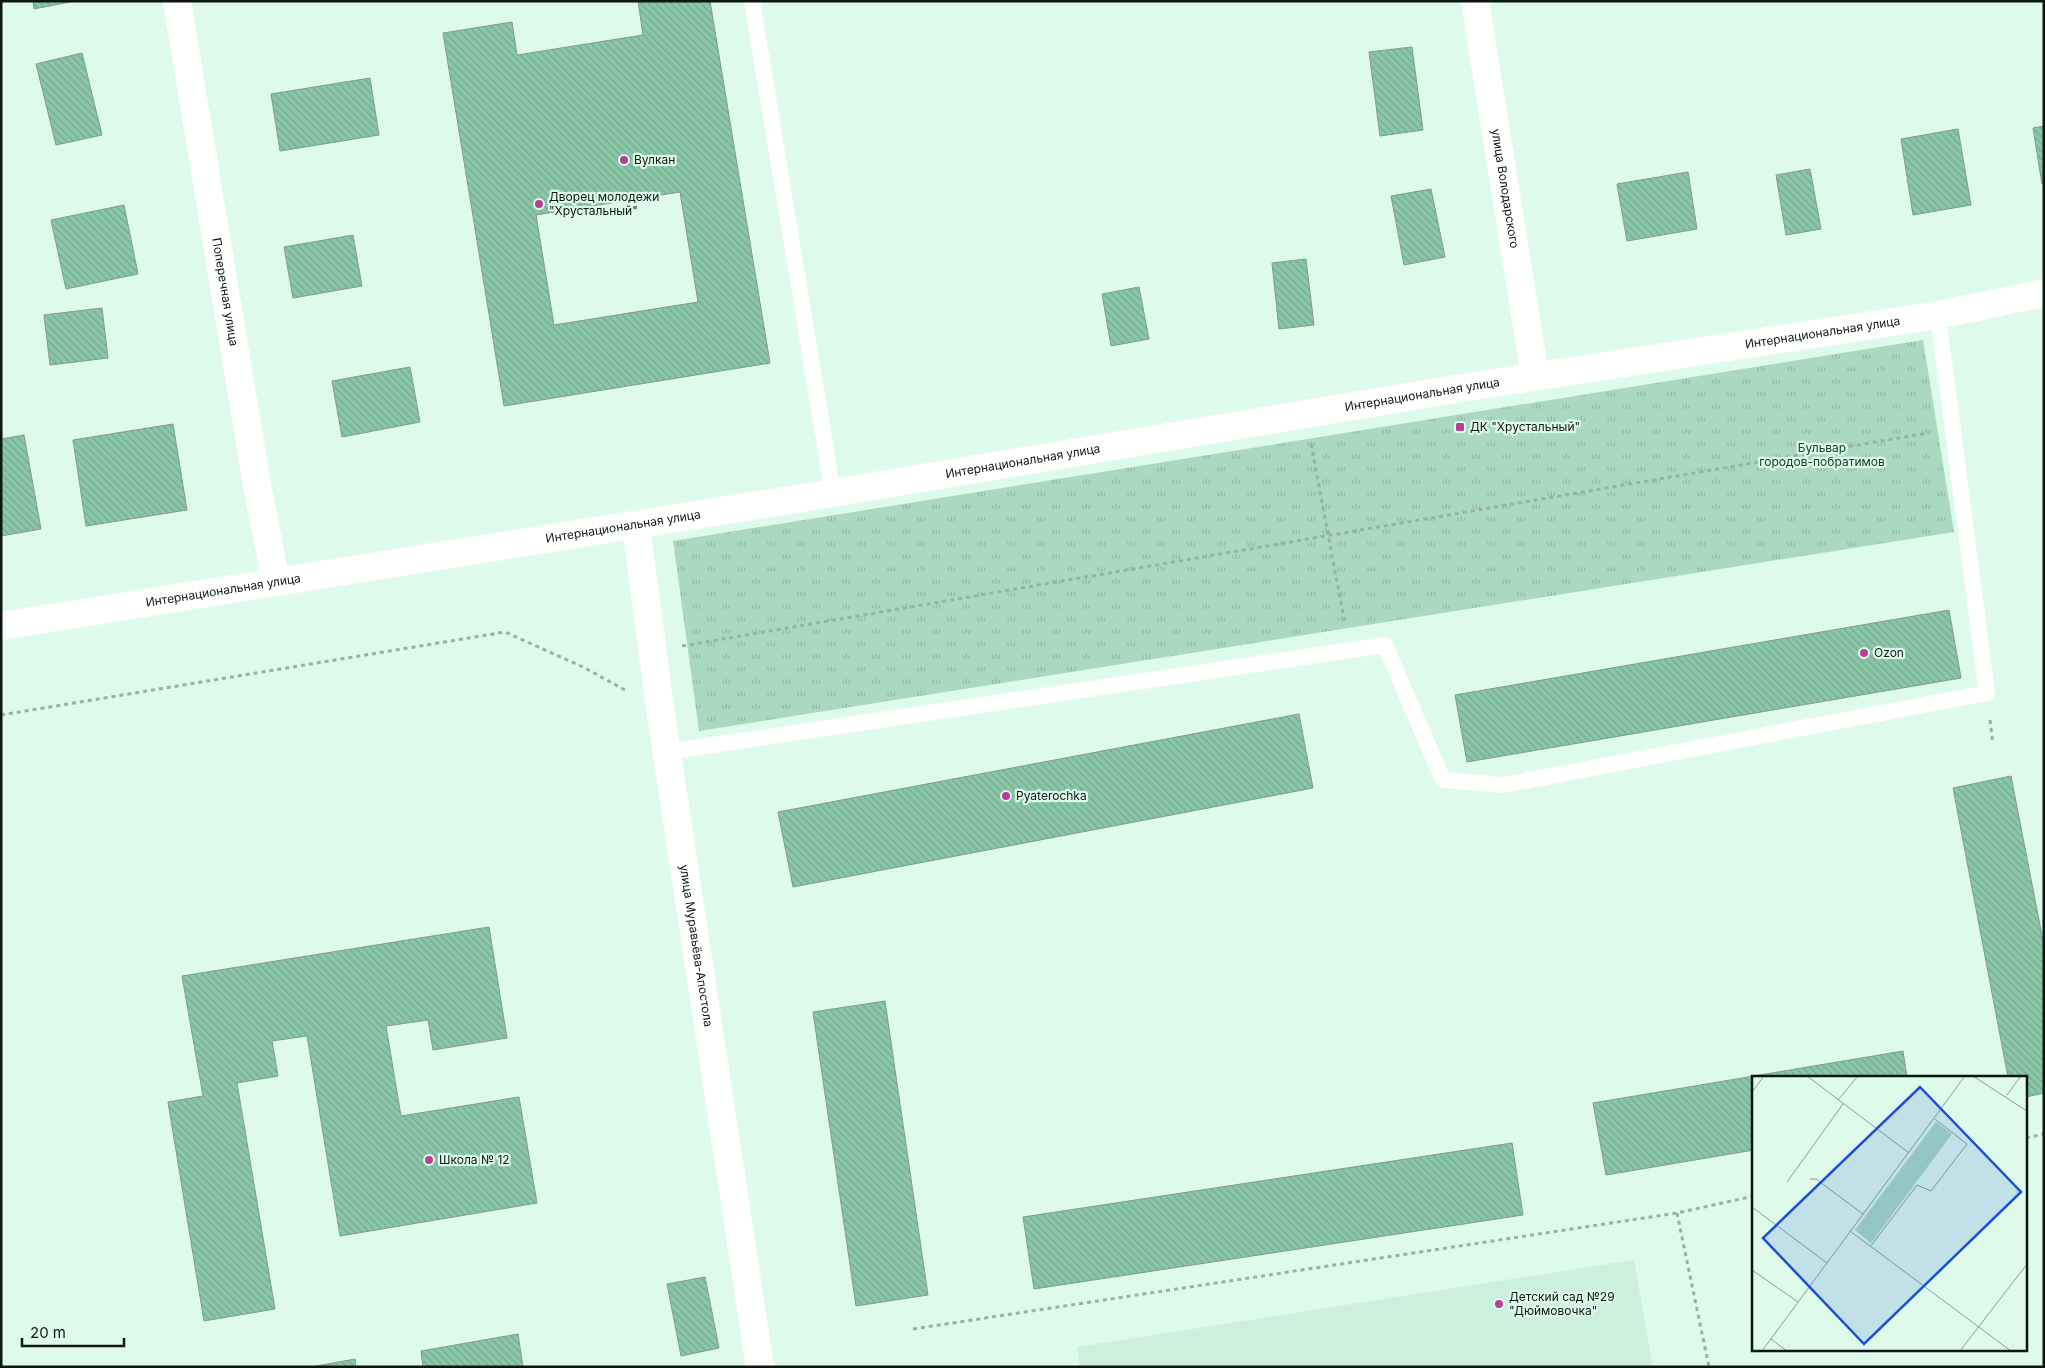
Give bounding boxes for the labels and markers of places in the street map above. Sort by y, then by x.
place label: Вулкан [634,152,675,167]
marker: Вулкан [618,154,630,166]
place label: Дворец молодежи "Хрустальный" [549,189,659,218]
marker: Дворец молодежи "Хрустальный" [533,198,545,210]
place label: ДК "Хрустальный" [1470,419,1580,434]
marker: ДК "Хрустальный" [1454,421,1466,433]
place label: Ozon [1874,645,1904,660]
marker: Ozon [1858,647,1870,659]
place label: Pyaterochka [1016,788,1087,803]
marker: Pyaterochka [1000,790,1012,802]
place label: Школа № 12 [439,1152,510,1167]
marker: Школа № 12 [423,1154,435,1166]
place label: Детский сад №29 "Дюймовочка" [1509,1289,1615,1318]
marker: Детский сад №29 "Дюймовочка" [1493,1298,1505,1310]

